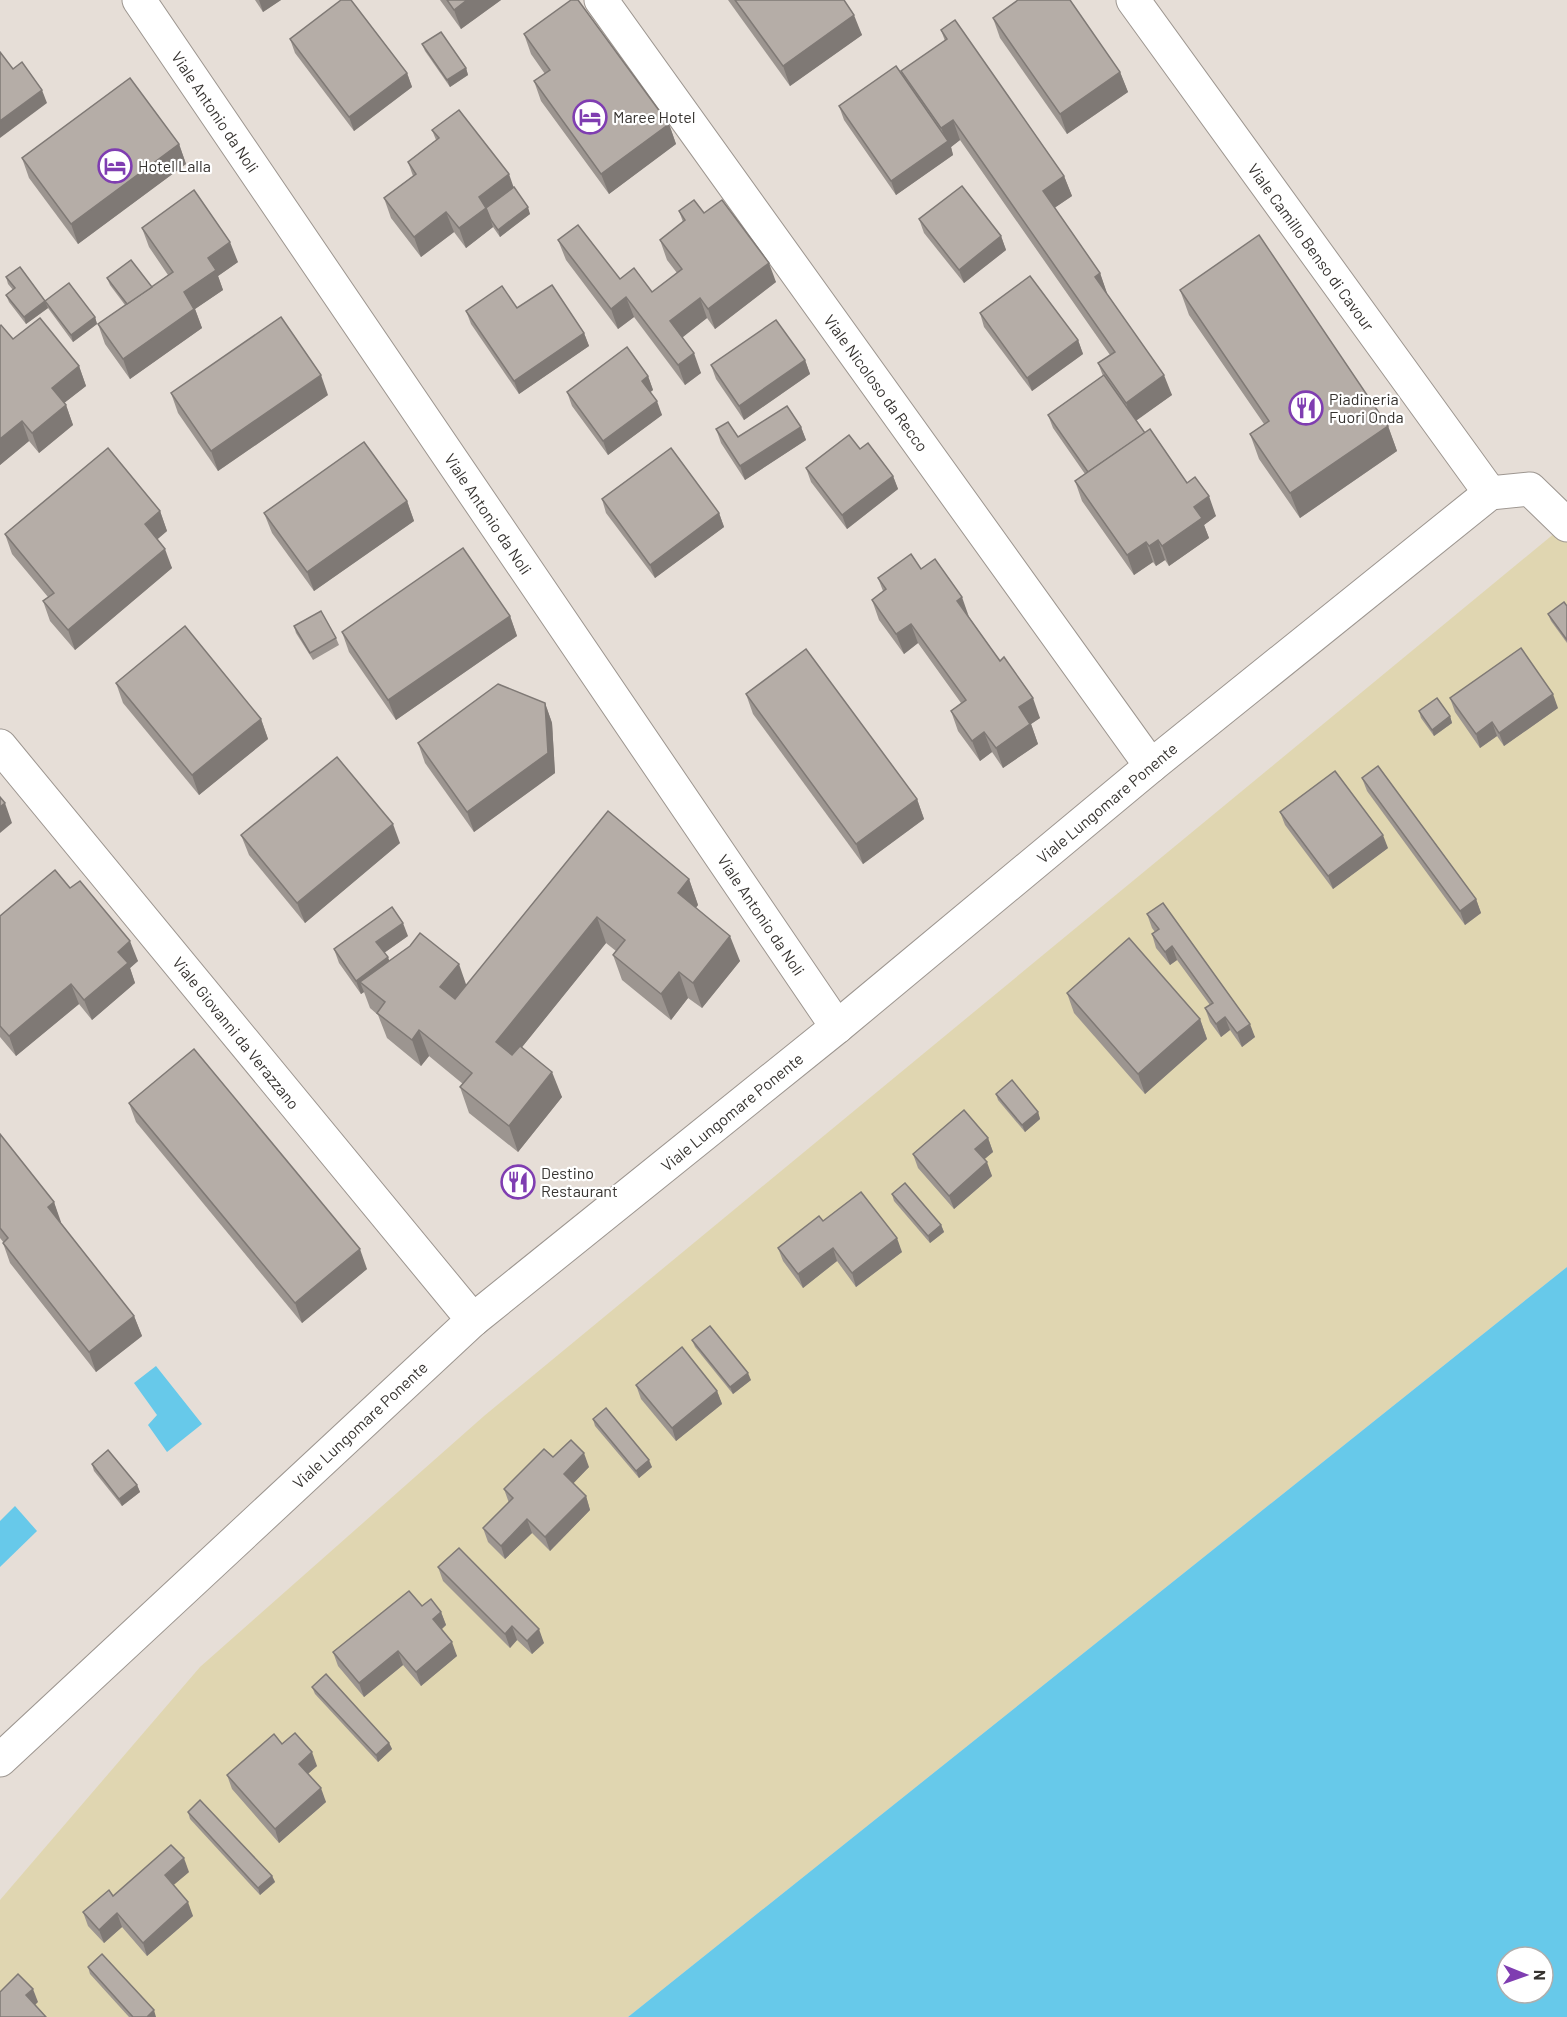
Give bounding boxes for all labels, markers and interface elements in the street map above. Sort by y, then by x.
street label: Viale Antonio da Noli [168,48,263,176]
hotel icon: Maree Hotel [572,99,608,135]
place label: Maree Hotel [613,107,696,126]
hotel icon: Hotel Lalla [97,148,133,184]
place label: Hotel Lalla [138,156,211,175]
street label: Viale Camillo Benso di Cavour [1244,159,1379,334]
street label: Viale Nicoloso da Recco [820,311,932,455]
place label: Piadineria Fuori Onda [1329,389,1404,426]
restaurant icon: Piadineria Fuori Onda [1288,390,1324,426]
street label: Viale Antonio da Noli [441,450,536,578]
street label: Viale Lungomare Ponente [1033,738,1181,867]
street label: Viale Antonio da Noli [714,851,809,979]
street label: Viale Giovanni da Verazzano [169,953,304,1113]
street label: Viale Lungomare Ponente [657,1048,807,1175]
place label: Destino Restaurant [541,1163,618,1200]
restaurant icon: Destino Restaurant [500,1164,536,1200]
street label: Viale Lungomare Ponente [288,1357,431,1492]
north arrow [1495,1945,1555,2005]
text: N [1531,1970,1550,1981]

